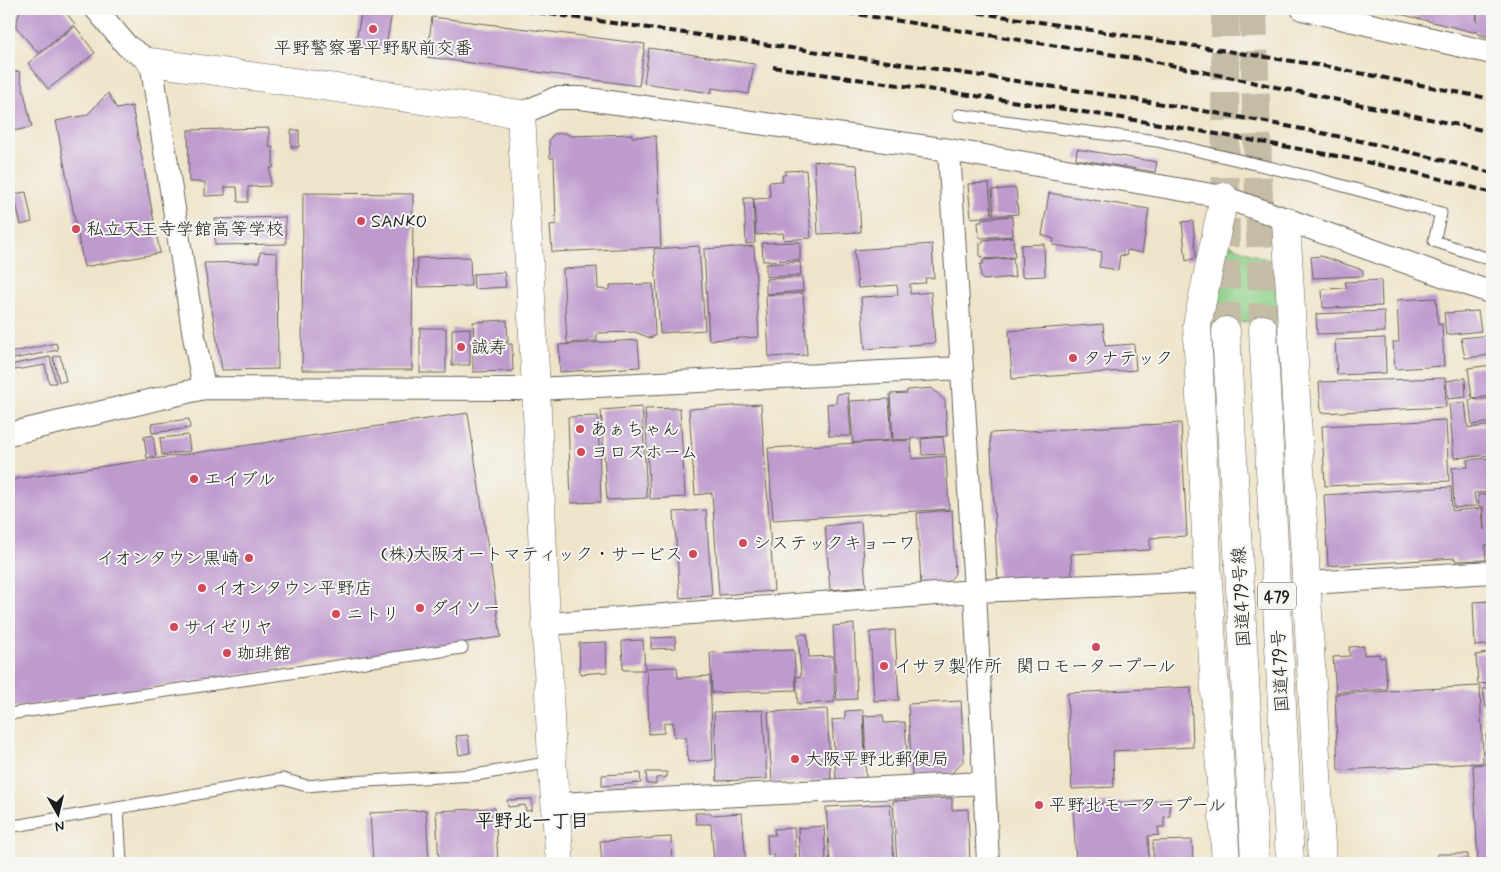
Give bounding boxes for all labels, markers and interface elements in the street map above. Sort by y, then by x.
marker: 平野警察署平野駅前交番 [367,23,379,35]
place label: 平野警察署平野駅前交番 [274,37,472,61]
place label: SANKO [371,210,427,234]
marker: SANKO [355,215,367,227]
place label: 私立天王寺学館高等学校 [86,218,284,242]
marker: 私立天王寺学館高等学校 [70,223,82,235]
place label: 誠寿 [471,336,507,360]
marker: 誠寿 [455,341,467,353]
place label: タナテック [1083,347,1173,371]
marker: タナテック [1067,352,1079,364]
place label: あぁちゃん [590,418,680,442]
marker: あぁちゃん [574,423,586,435]
place label: ヨロズホーム [591,441,698,465]
marker: ヨロズホーム [575,446,587,458]
place label: エイブル [204,468,275,492]
marker: エイブル [188,473,200,485]
place label: システックキョーワ [753,532,916,556]
marker: システックキョーワ [737,537,749,549]
place label: (株)大阪オートマティック・サービス [381,543,683,567]
street label: 国道479号線 [1227,546,1257,648]
place label: イオンタウン黒崎 [96,547,239,571]
marker: (株)大阪オートマティック・サービス [687,548,699,560]
marker: イオンタウン黒崎 [243,552,255,564]
place label: イオンタウン平野店 [212,577,373,601]
marker: イオンタウン平野店 [196,582,208,594]
road number: 479 [1258,582,1296,610]
place label: ダイソー [430,597,500,621]
marker: ダイソー [414,602,426,614]
place label: ニトリ [346,603,400,627]
marker: ニトリ [330,608,342,620]
place label: サイゼリヤ [184,616,273,640]
marker: サイゼリヤ [168,621,180,633]
street label: 国道479号 [1267,629,1295,713]
marker: 関口モータープール [1090,641,1102,653]
place label: 珈琲館 [237,642,291,666]
marker: 珈琲館 [221,647,233,659]
place label: イサヲ製作所 [894,655,1002,679]
place label: 関口モータープール [1017,655,1175,679]
marker: イサヲ製作所 [878,660,890,672]
place label: 大阪平野北郵便局 [805,748,949,772]
marker: 大阪平野北郵便局 [789,753,801,765]
north arrow [32,790,82,840]
place label: 平野北モータープール [1049,794,1226,818]
marker: 平野北モータープール [1033,799,1045,811]
district label: 平野北一丁目 [475,809,589,834]
text: N [54,816,66,835]

